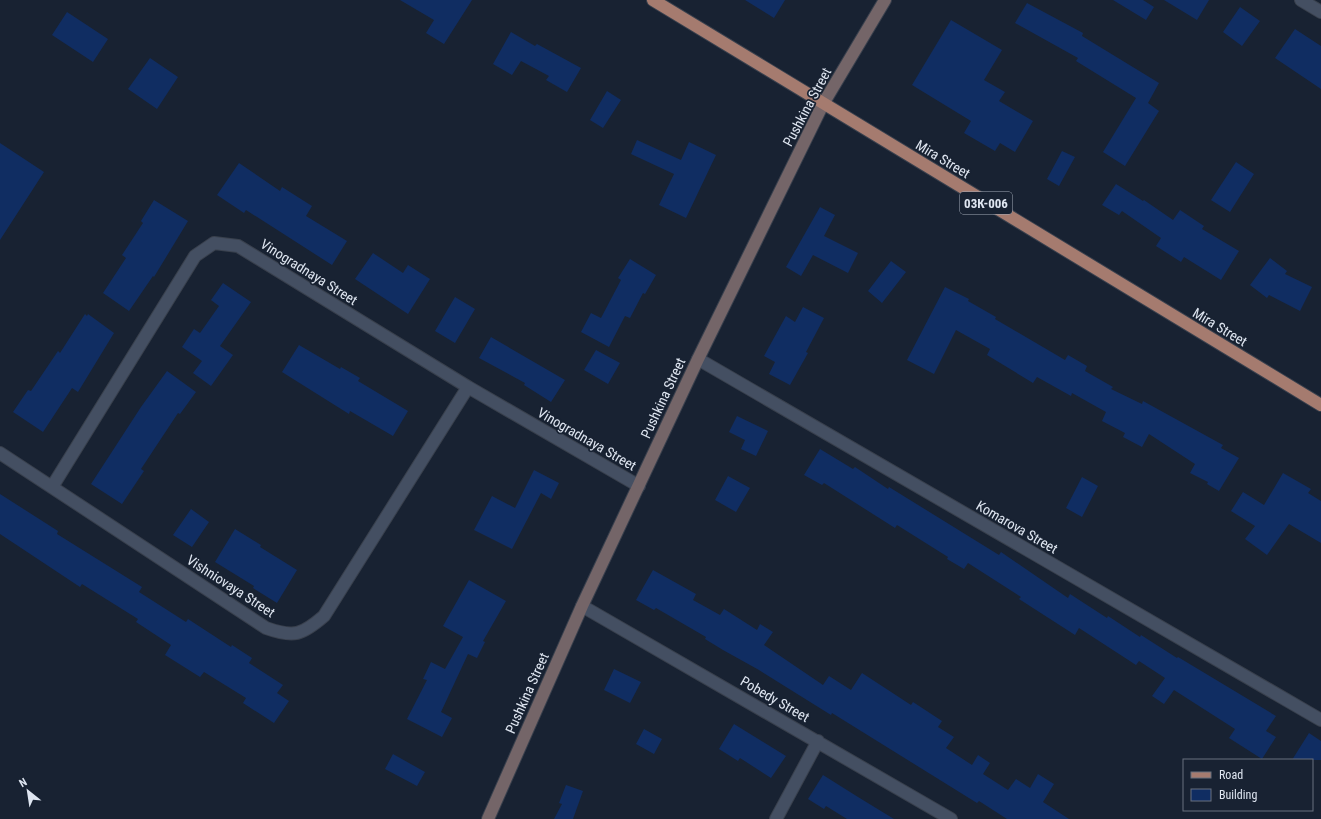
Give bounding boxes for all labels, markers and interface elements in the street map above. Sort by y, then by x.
street label: Pushkina Street [780,65,834,149]
street label: Mira Street [913,137,973,181]
road number: 03К-006 [960,192,1012,214]
street label: Vinogradnaya Street [258,236,360,308]
street label: Mira Street [1190,305,1250,349]
street label: Pushkina Street [637,355,689,441]
street label: Vinogradnaya Street [535,404,639,474]
street label: Komarova Street [973,497,1061,557]
street label: Vishniovaya Street [184,551,278,621]
street label: Pushkina Street [502,650,552,736]
street label: Pobedy Street [738,673,812,725]
legend [1183,759,1313,811]
text: Road [1219,768,1243,782]
north arrow [8,771,48,811]
text: N [17,775,30,790]
text: Building [1219,788,1257,802]

